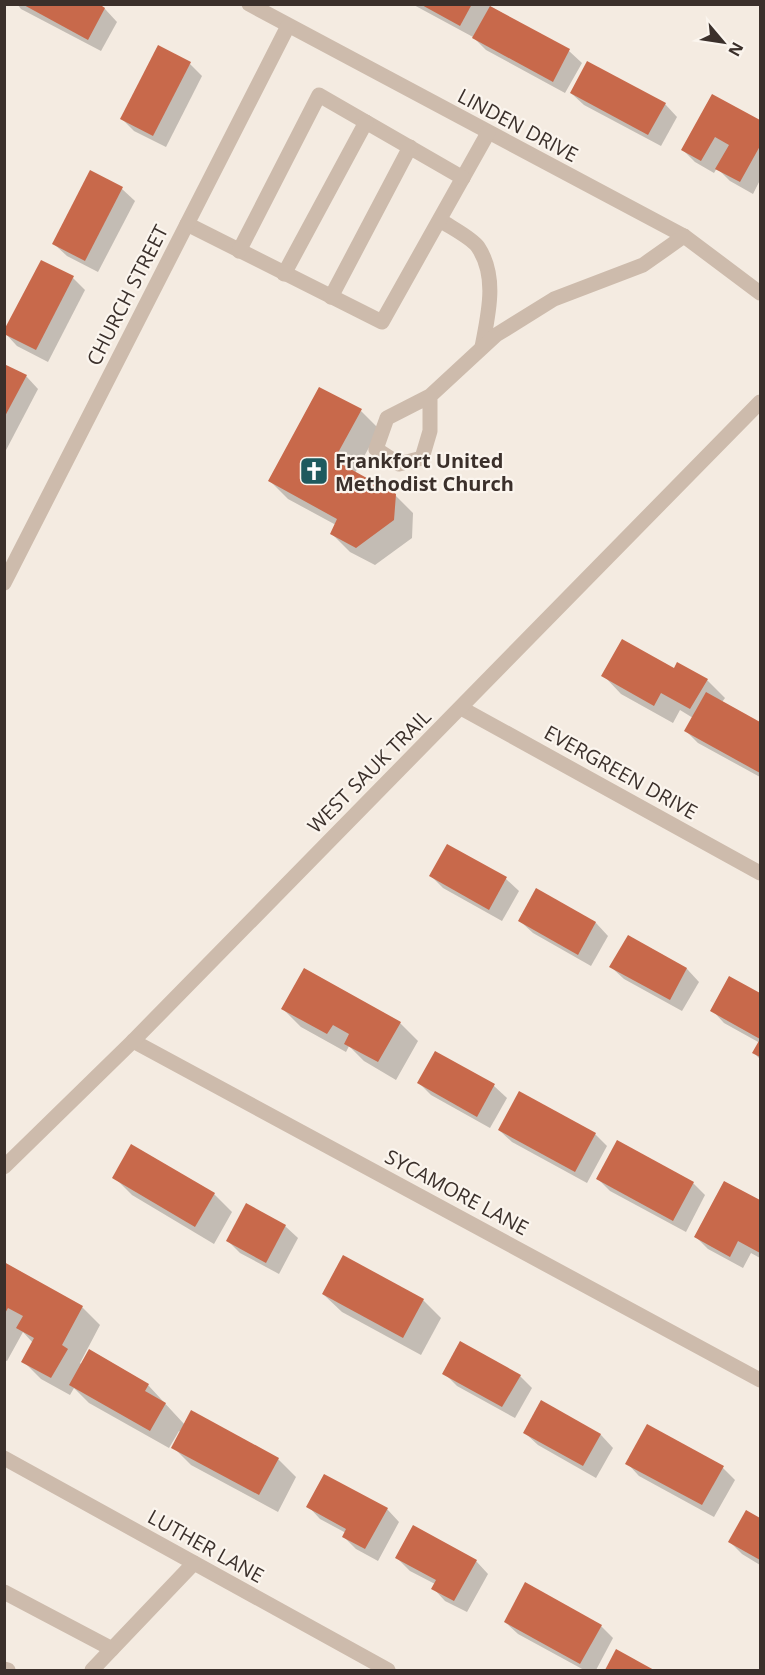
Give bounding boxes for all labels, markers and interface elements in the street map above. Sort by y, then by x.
north arrow [693,12,753,72]
text: N [723,38,749,60]
street label: LINDEN DRIVE [453,82,583,168]
street label: CHURCH STREET [80,220,174,370]
place label: Frankfort United Methodist Church [335,447,514,497]
church icon: Frankfort United Methodist Church [298,455,330,487]
street label: WEST SAUK TRAIL [301,703,437,839]
street label: EVERGREEN DRIVE [540,719,702,825]
street label: SYCAMORE LANE [381,1143,533,1241]
street label: LUTHER LANE [143,1503,269,1589]

